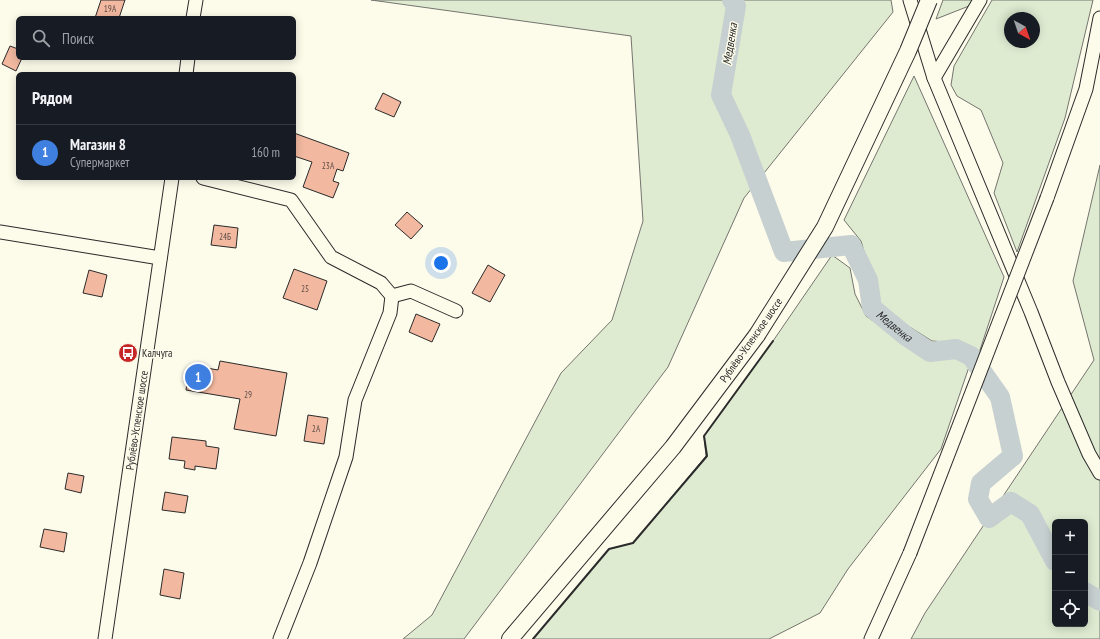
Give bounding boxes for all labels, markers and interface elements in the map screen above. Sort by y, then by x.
house number: 19А [104,3,117,14]
north arrow [1004,12,1040,48]
search box [16,16,296,60]
water label: Медвенка [719,21,740,66]
icon: search [30,27,52,49]
text: Поиск [62,29,94,48]
text: Рядом [32,87,72,109]
text: Магазин 8 [70,135,126,154]
text: 1 [42,144,48,161]
text: 160 m [251,144,280,161]
text: Супермаркет [70,154,129,171]
house number: 23А [322,160,335,171]
house number: 24Б [219,231,231,242]
your location [431,253,451,273]
house number: 25 [301,283,309,294]
street label: Рублёво-Успенское шоссе [717,295,786,385]
water label: Медвенка [873,307,916,346]
bus stop icon: Калчуга [117,342,139,364]
place label: Калчуга [142,346,172,360]
pin: 1 [185,362,211,392]
street label: Рублёво-Успенское шоссе [123,369,151,471]
house number: 29 [244,389,252,400]
house number: 2А [312,423,321,434]
map controls [1052,519,1088,627]
button: + [1052,519,1088,555]
button: − [1052,555,1088,591]
button: locate [1052,591,1088,627]

